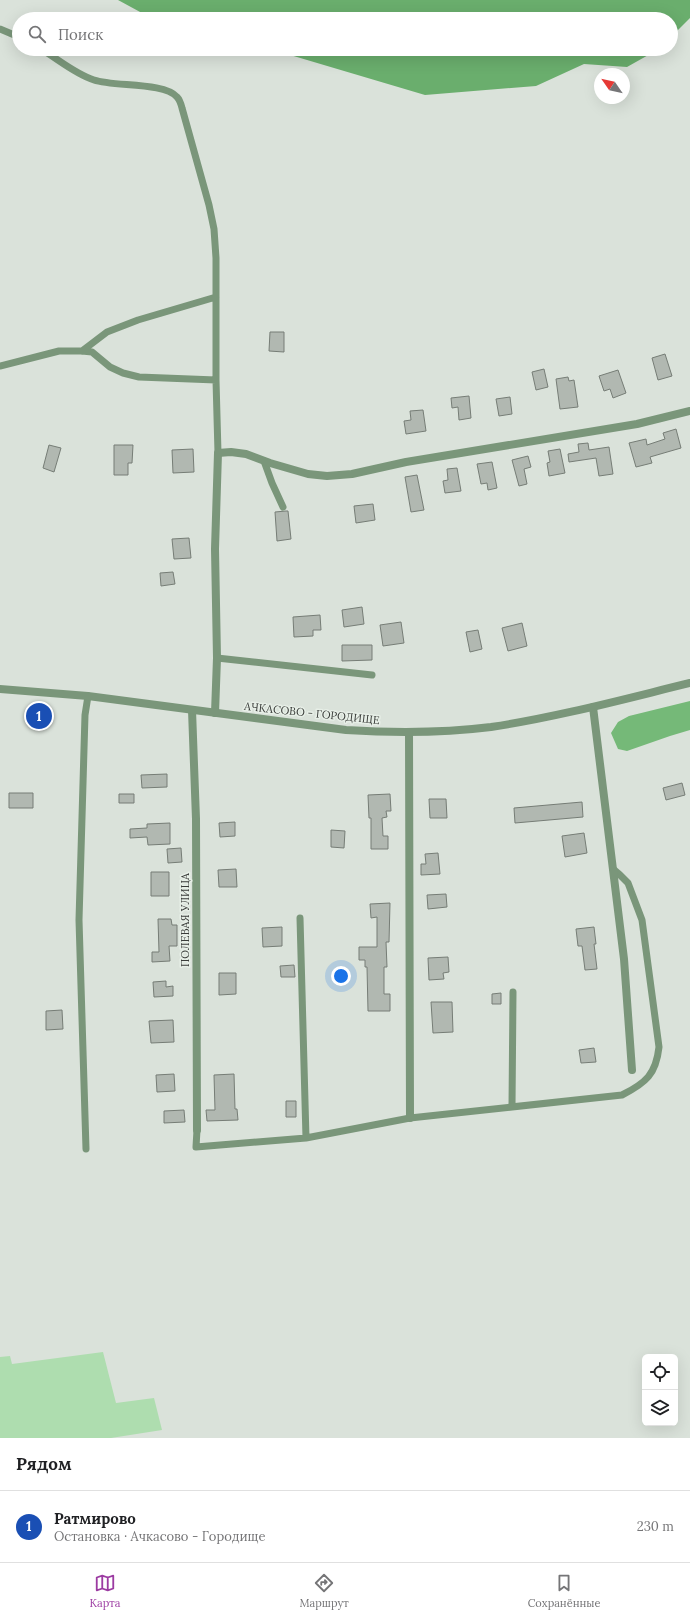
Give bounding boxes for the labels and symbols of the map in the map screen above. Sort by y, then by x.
north arrow [594,68,630,104]
street label: АЧКАСОВО - ГОРОДИЩЕ [243,699,381,727]
pin: 1 [26,701,52,731]
street label: ПОЛЕВАЯ УЛИЦА [178,872,192,967]
your location [331,966,351,986]

